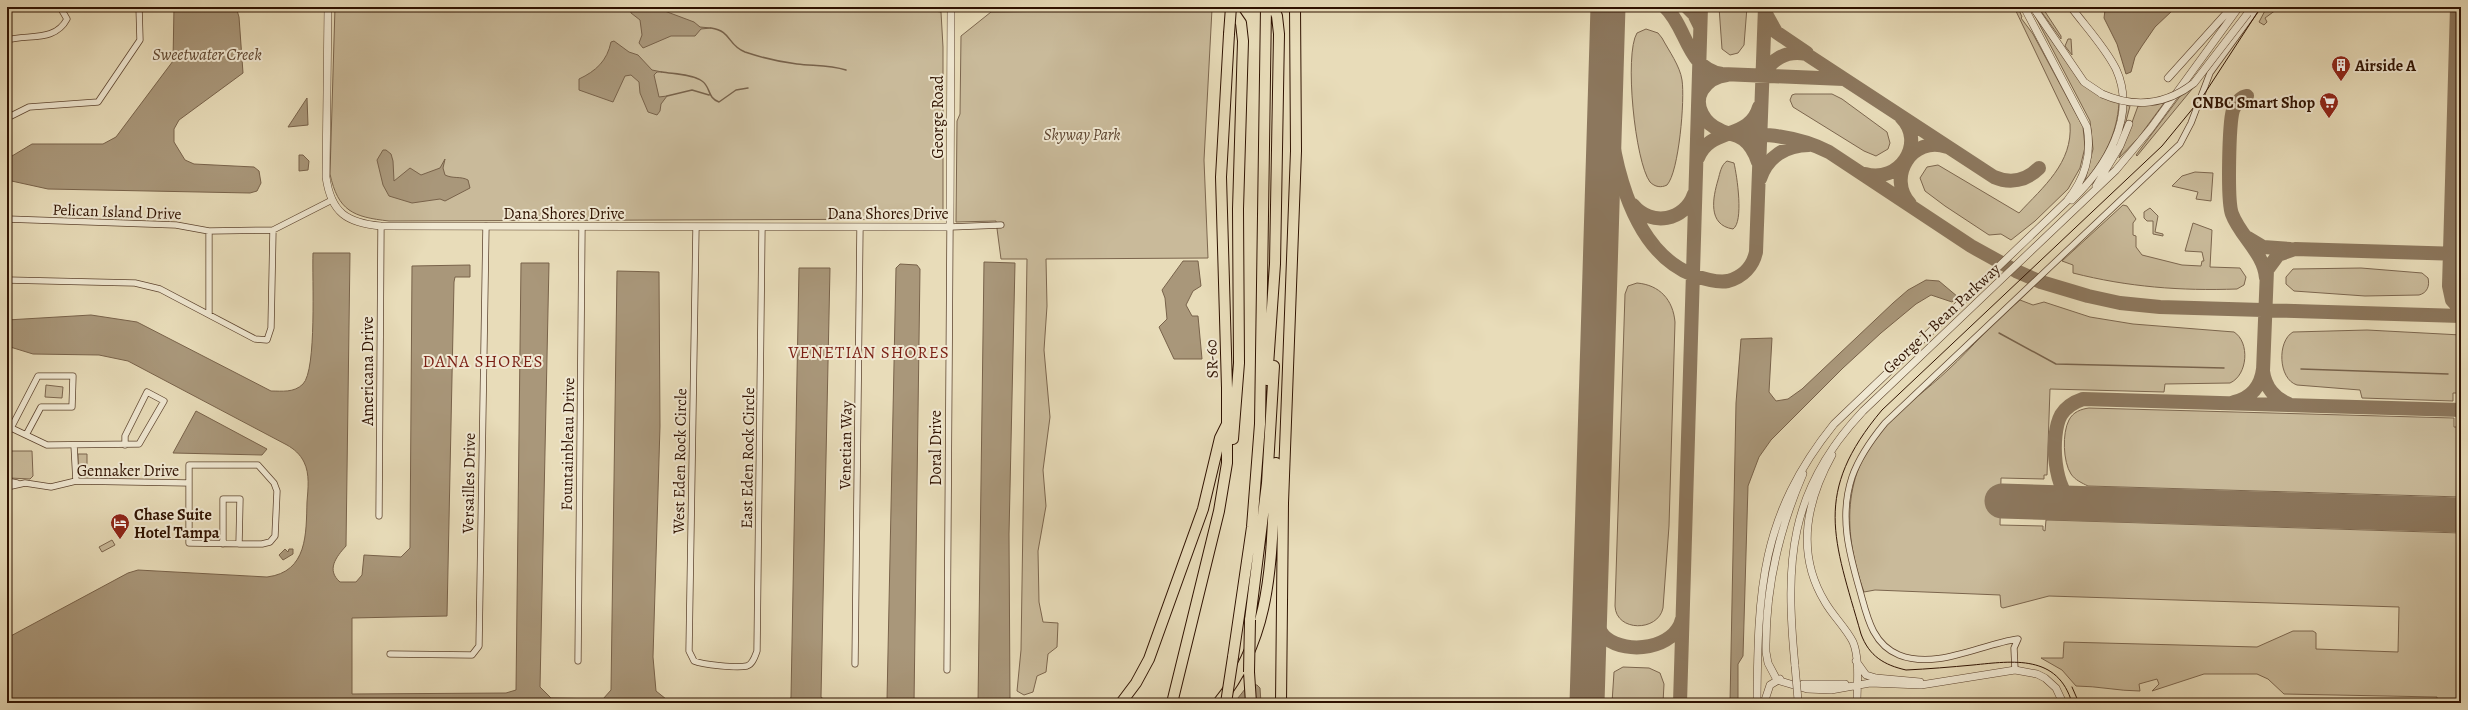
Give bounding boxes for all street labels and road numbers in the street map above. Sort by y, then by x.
street label: George Road [927,75,949,159]
street label: Pelican Island Drive [52,199,182,225]
street label: Dana Shores Drive [503,203,625,225]
street label: Dana Shores Drive [827,203,949,225]
street label: George J. Bean Parkway [1878,258,2006,379]
street label: Americana Drive [357,316,379,427]
street label: SR-60 [1200,339,1224,379]
street label: Fountainbleau Drive [556,377,580,511]
street label: East Eden Rock Circle [736,387,760,529]
street label: West Eden Rock Circle [668,388,692,535]
street label: Venetian Way [834,400,858,491]
street label: Doral Drive [925,410,947,486]
street label: Versailles Drive [457,432,481,535]
street label: Gennaker Drive [77,460,179,482]

